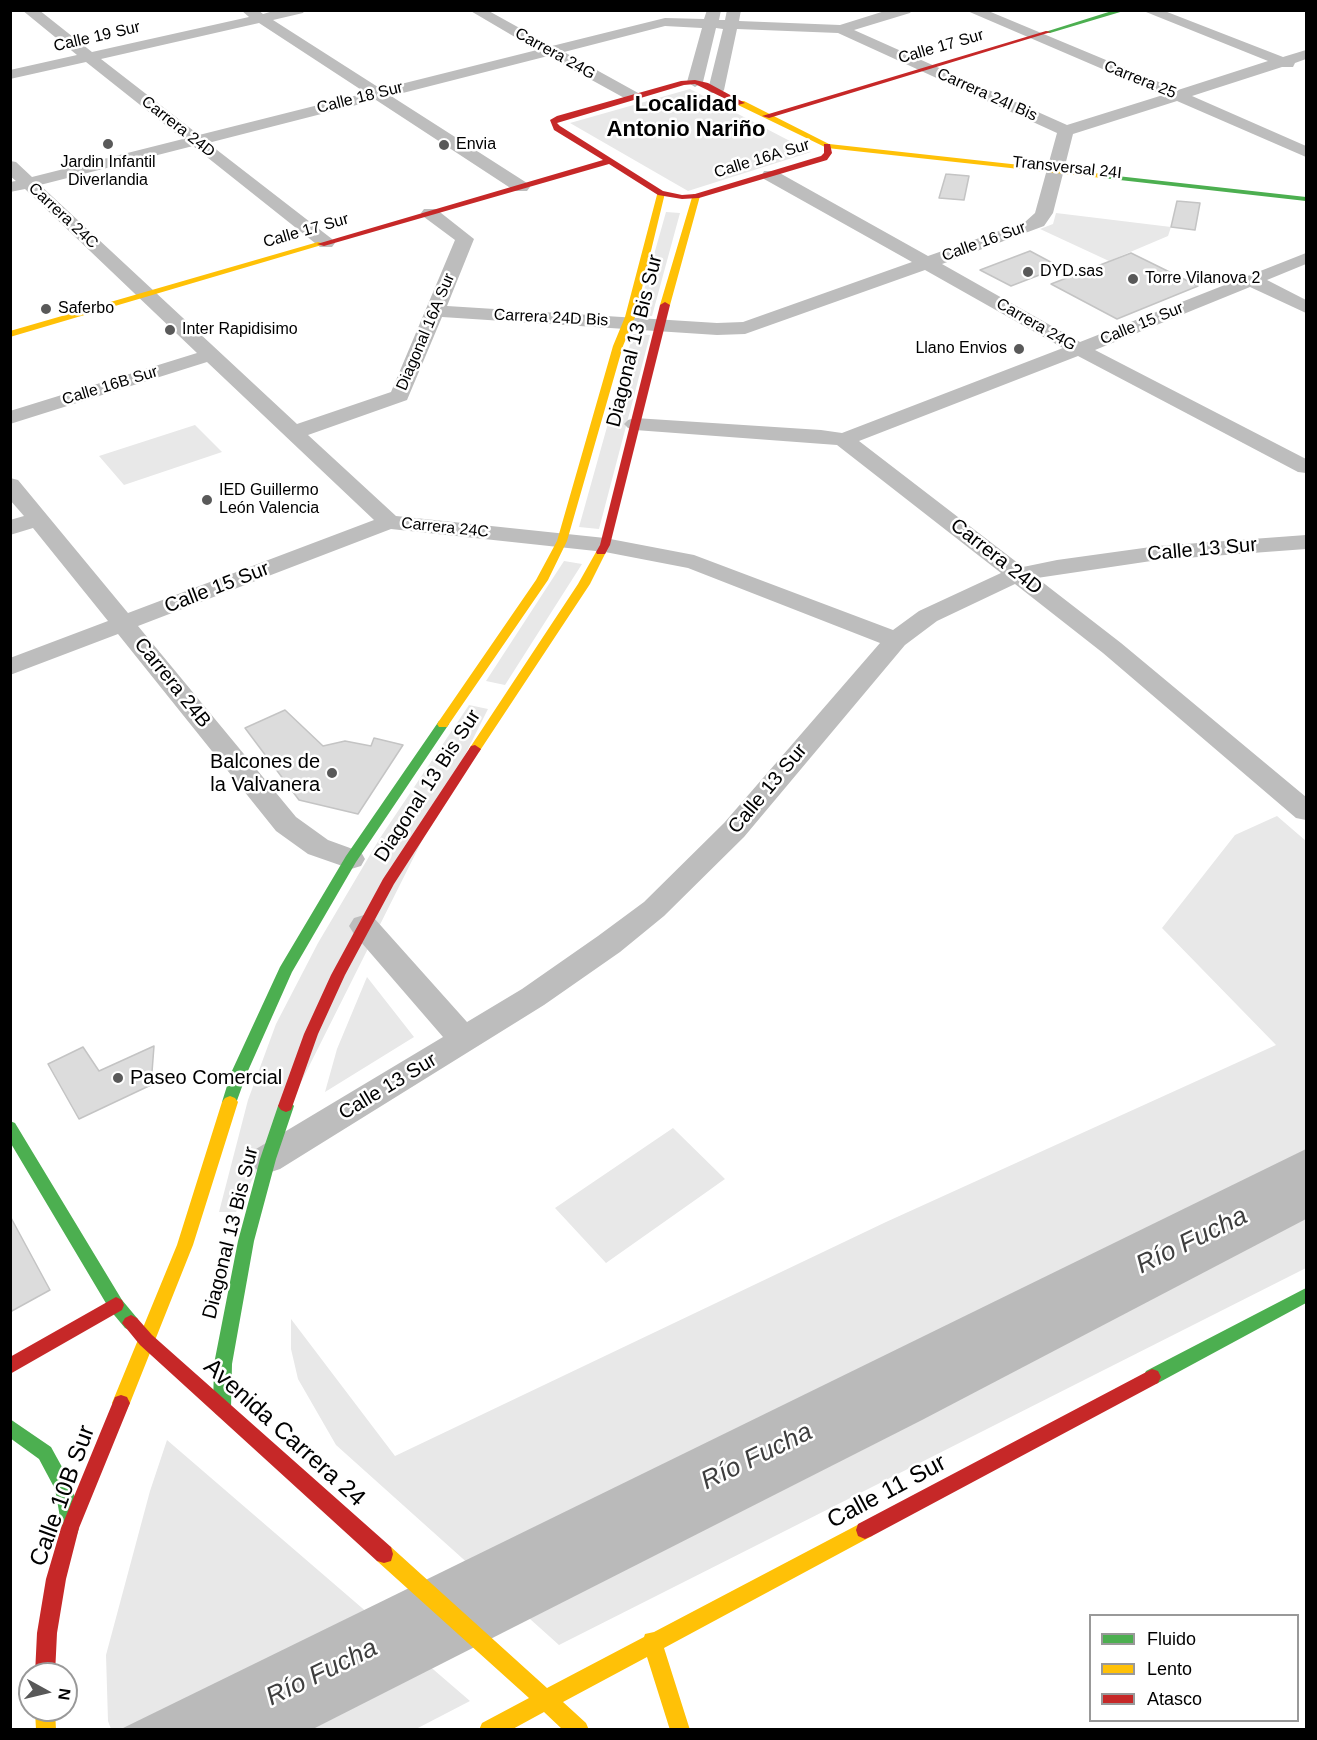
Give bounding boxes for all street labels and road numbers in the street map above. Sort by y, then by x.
street label: Calle 19 Sur [52,18,142,56]
street label: Carrera 24G [511,24,599,84]
street label: Calle 17 Sur [896,26,986,68]
street label: Carrera 25 [1101,57,1179,103]
street label: Carrera 24I Bis [934,64,1040,126]
street label: Calle 18 Sur [315,78,405,118]
street label: Carrera 24D [137,92,219,162]
street label: Calle 16A Sur [712,135,812,183]
street label: Transversal 24I [1011,153,1123,183]
street label: Carrera 24C [24,179,102,253]
street label: Calle 17 Sur [261,210,351,252]
street label: Calle 16 Sur [939,218,1029,266]
street label: Diagonal 13 Bis Sur [602,252,668,430]
street label: Diagonal 16A Sur [393,271,459,393]
street label: Carrera 24G [993,294,1079,356]
street label: Calle 15 Sur [1098,299,1186,349]
street label: Carrera 24D Bis [493,305,609,331]
street label: Calle 16B Sur [60,362,160,410]
street label: Carrera 24C [400,514,490,542]
street label: Carrera 24D [945,514,1047,600]
street label: Calle 13 Sur [1146,533,1258,567]
street label: Calle 15 Sur [161,557,273,619]
street label: Carrera 24B [128,633,216,733]
street label: Diagonal 13 Bis Sur [370,705,486,867]
street label: Calle 13 Sur [723,739,813,839]
street label: Calle 13 Sur [335,1048,441,1126]
street label: Diagonal 13 Bis Sur [198,1144,264,1322]
street label: Avenida Carrera 24 [197,1353,371,1513]
street label: Calle 10B Sur [24,1422,102,1570]
street label: Calle 11 Sur [823,1449,951,1535]

